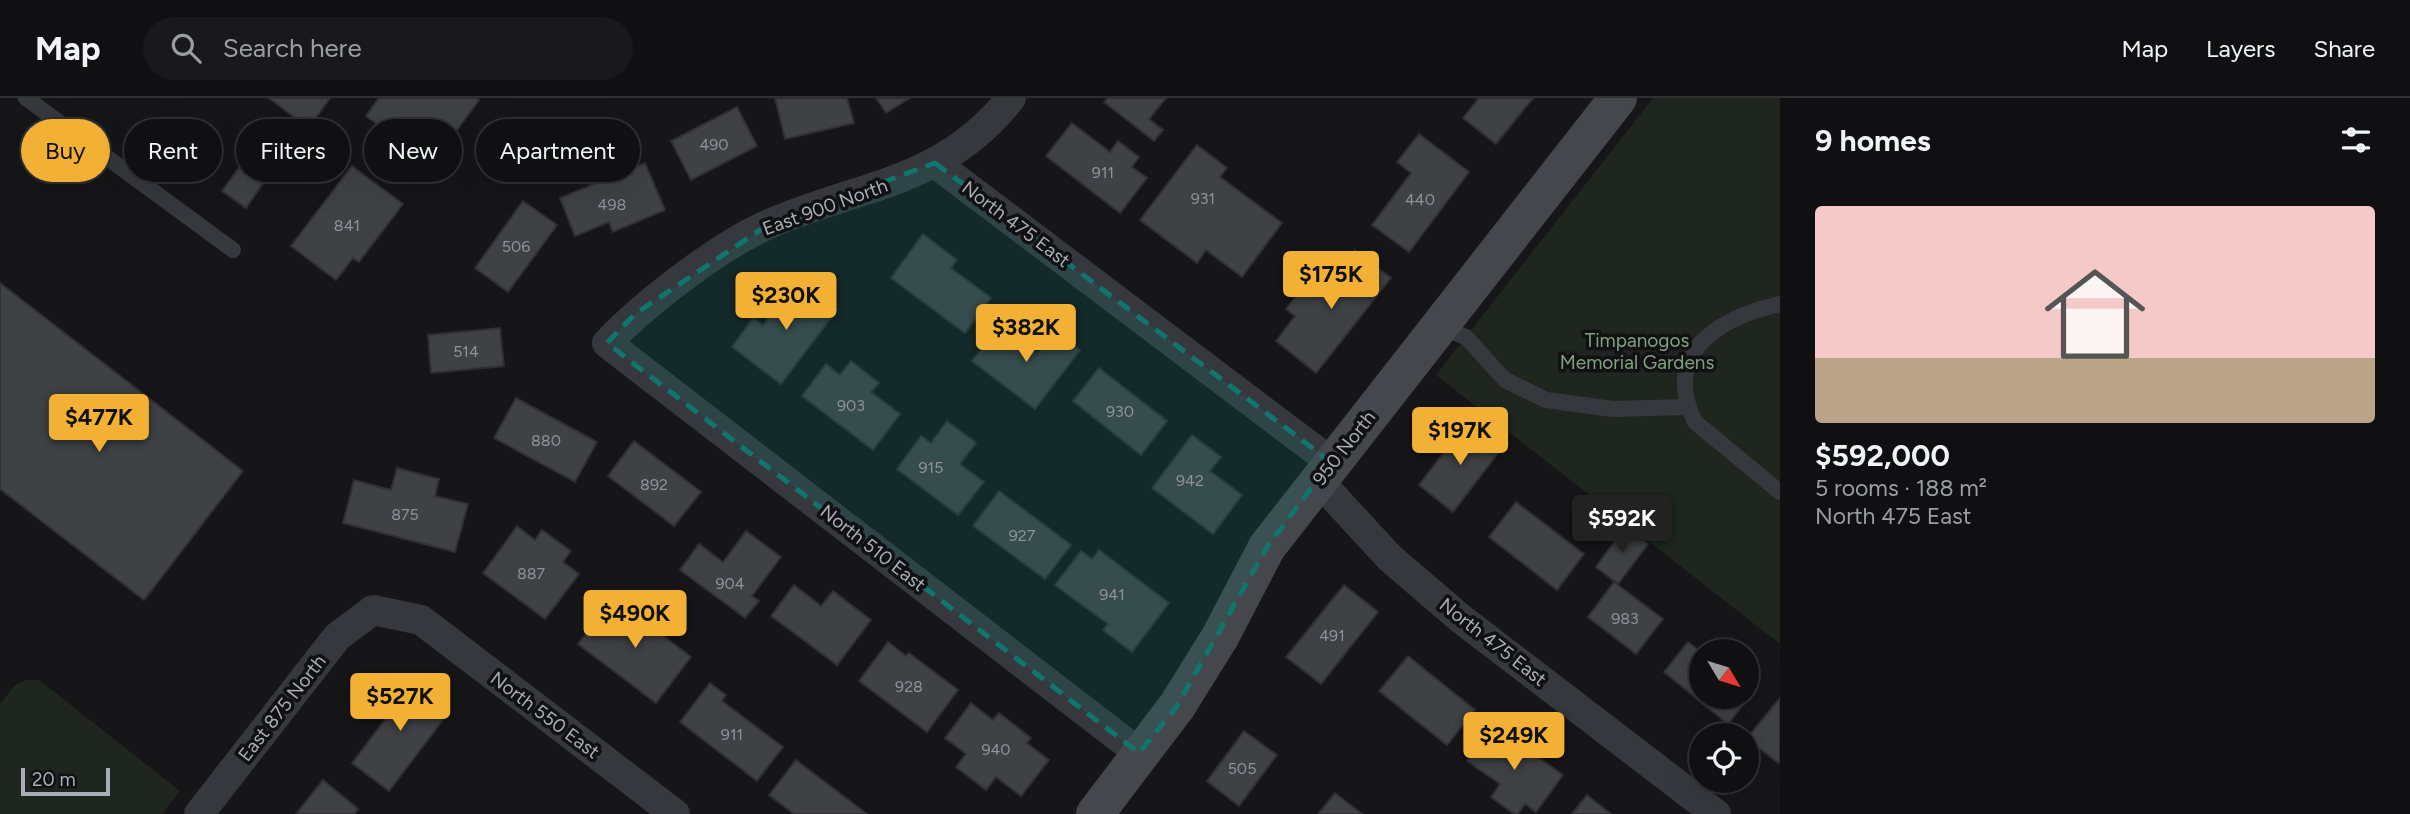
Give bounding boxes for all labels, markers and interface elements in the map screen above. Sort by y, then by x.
search box [143,17,633,80]
text: Map [35,29,101,68]
icon: search [167,29,205,67]
text: Search here [223,32,362,64]
text: Map [2121,34,2168,63]
text: Layers [2206,34,2275,63]
text: Share [2313,34,2375,63]
chip: Buy [21,119,110,182]
chip: Rent [124,119,222,182]
chip: Filters [236,119,350,182]
chip: New [364,119,462,182]
chip: Apartment [476,119,640,182]
icon: filters [2337,121,2375,159]
text: 9 homes [1815,122,1931,159]
house number: 490 [699,135,729,154]
house number: 911 [1092,163,1114,182]
street label: East 900 North [759,174,891,240]
street label: North 475 East [957,176,1075,272]
house number: 931 [1191,189,1215,208]
house number: 440 [1405,190,1435,209]
house number: 498 [598,195,626,214]
house number: 841 [334,216,360,235]
house number: 506 [502,237,530,256]
icon: home [2032,251,2158,377]
pin: $175K [1282,252,1380,311]
text: $175K [1299,260,1363,288]
pin: $230K [737,272,835,332]
text: $230K [751,281,821,309]
pin: $382K [977,304,1075,364]
text: $382K [992,313,1060,341]
park label: Timpanogos Memorial Gardens [1560,329,1714,374]
house number: 514 [453,342,479,361]
pin: $477K [50,394,148,454]
house number: 903 [837,396,865,415]
house number: 930 [1106,402,1134,421]
text: $477K [65,403,133,431]
street label: 950 North [1308,406,1380,490]
pin: $197K [1411,408,1509,467]
text: $197K [1428,416,1492,444]
house number: 880 [531,431,561,450]
text: $592,000 [1815,437,1950,474]
house number: 915 [919,458,943,477]
house number: 942 [1176,471,1204,490]
text: 5 rooms · 188 m² [1815,474,1987,502]
house number: 892 [640,475,668,494]
pin: $592K [1573,496,1671,555]
street label: North 510 East [816,500,930,596]
text: North 475 East [1815,502,1971,530]
text: $592K [1588,504,1656,532]
house number: 875 [391,505,419,524]
house number: 927 [1009,526,1036,545]
house number: 887 [517,564,546,583]
house number: 904 [715,574,745,593]
house number: 941 [1099,585,1125,604]
pin: $490K [586,590,684,650]
street label: North 475 East [1435,593,1551,691]
text: $490K [600,599,670,627]
house number: 983 [1611,609,1639,628]
house number: 491 [1319,626,1345,645]
north arrow [1689,639,1759,709]
map controls [1689,639,1759,793]
street label: East 875 North [233,650,331,766]
street label: North 550 East [486,667,604,763]
pin: $527K [351,674,449,733]
house number: 928 [895,677,923,696]
text: $527K [366,682,434,710]
pin: $249K [1465,712,1563,772]
text: $249K [1479,721,1549,749]
button: locate [1689,723,1759,793]
house number: 911 [721,725,743,744]
house number: 940 [981,740,1011,759]
house number: 505 [1228,759,1256,778]
scale bar [21,765,110,797]
text: 20 m [32,768,76,791]

